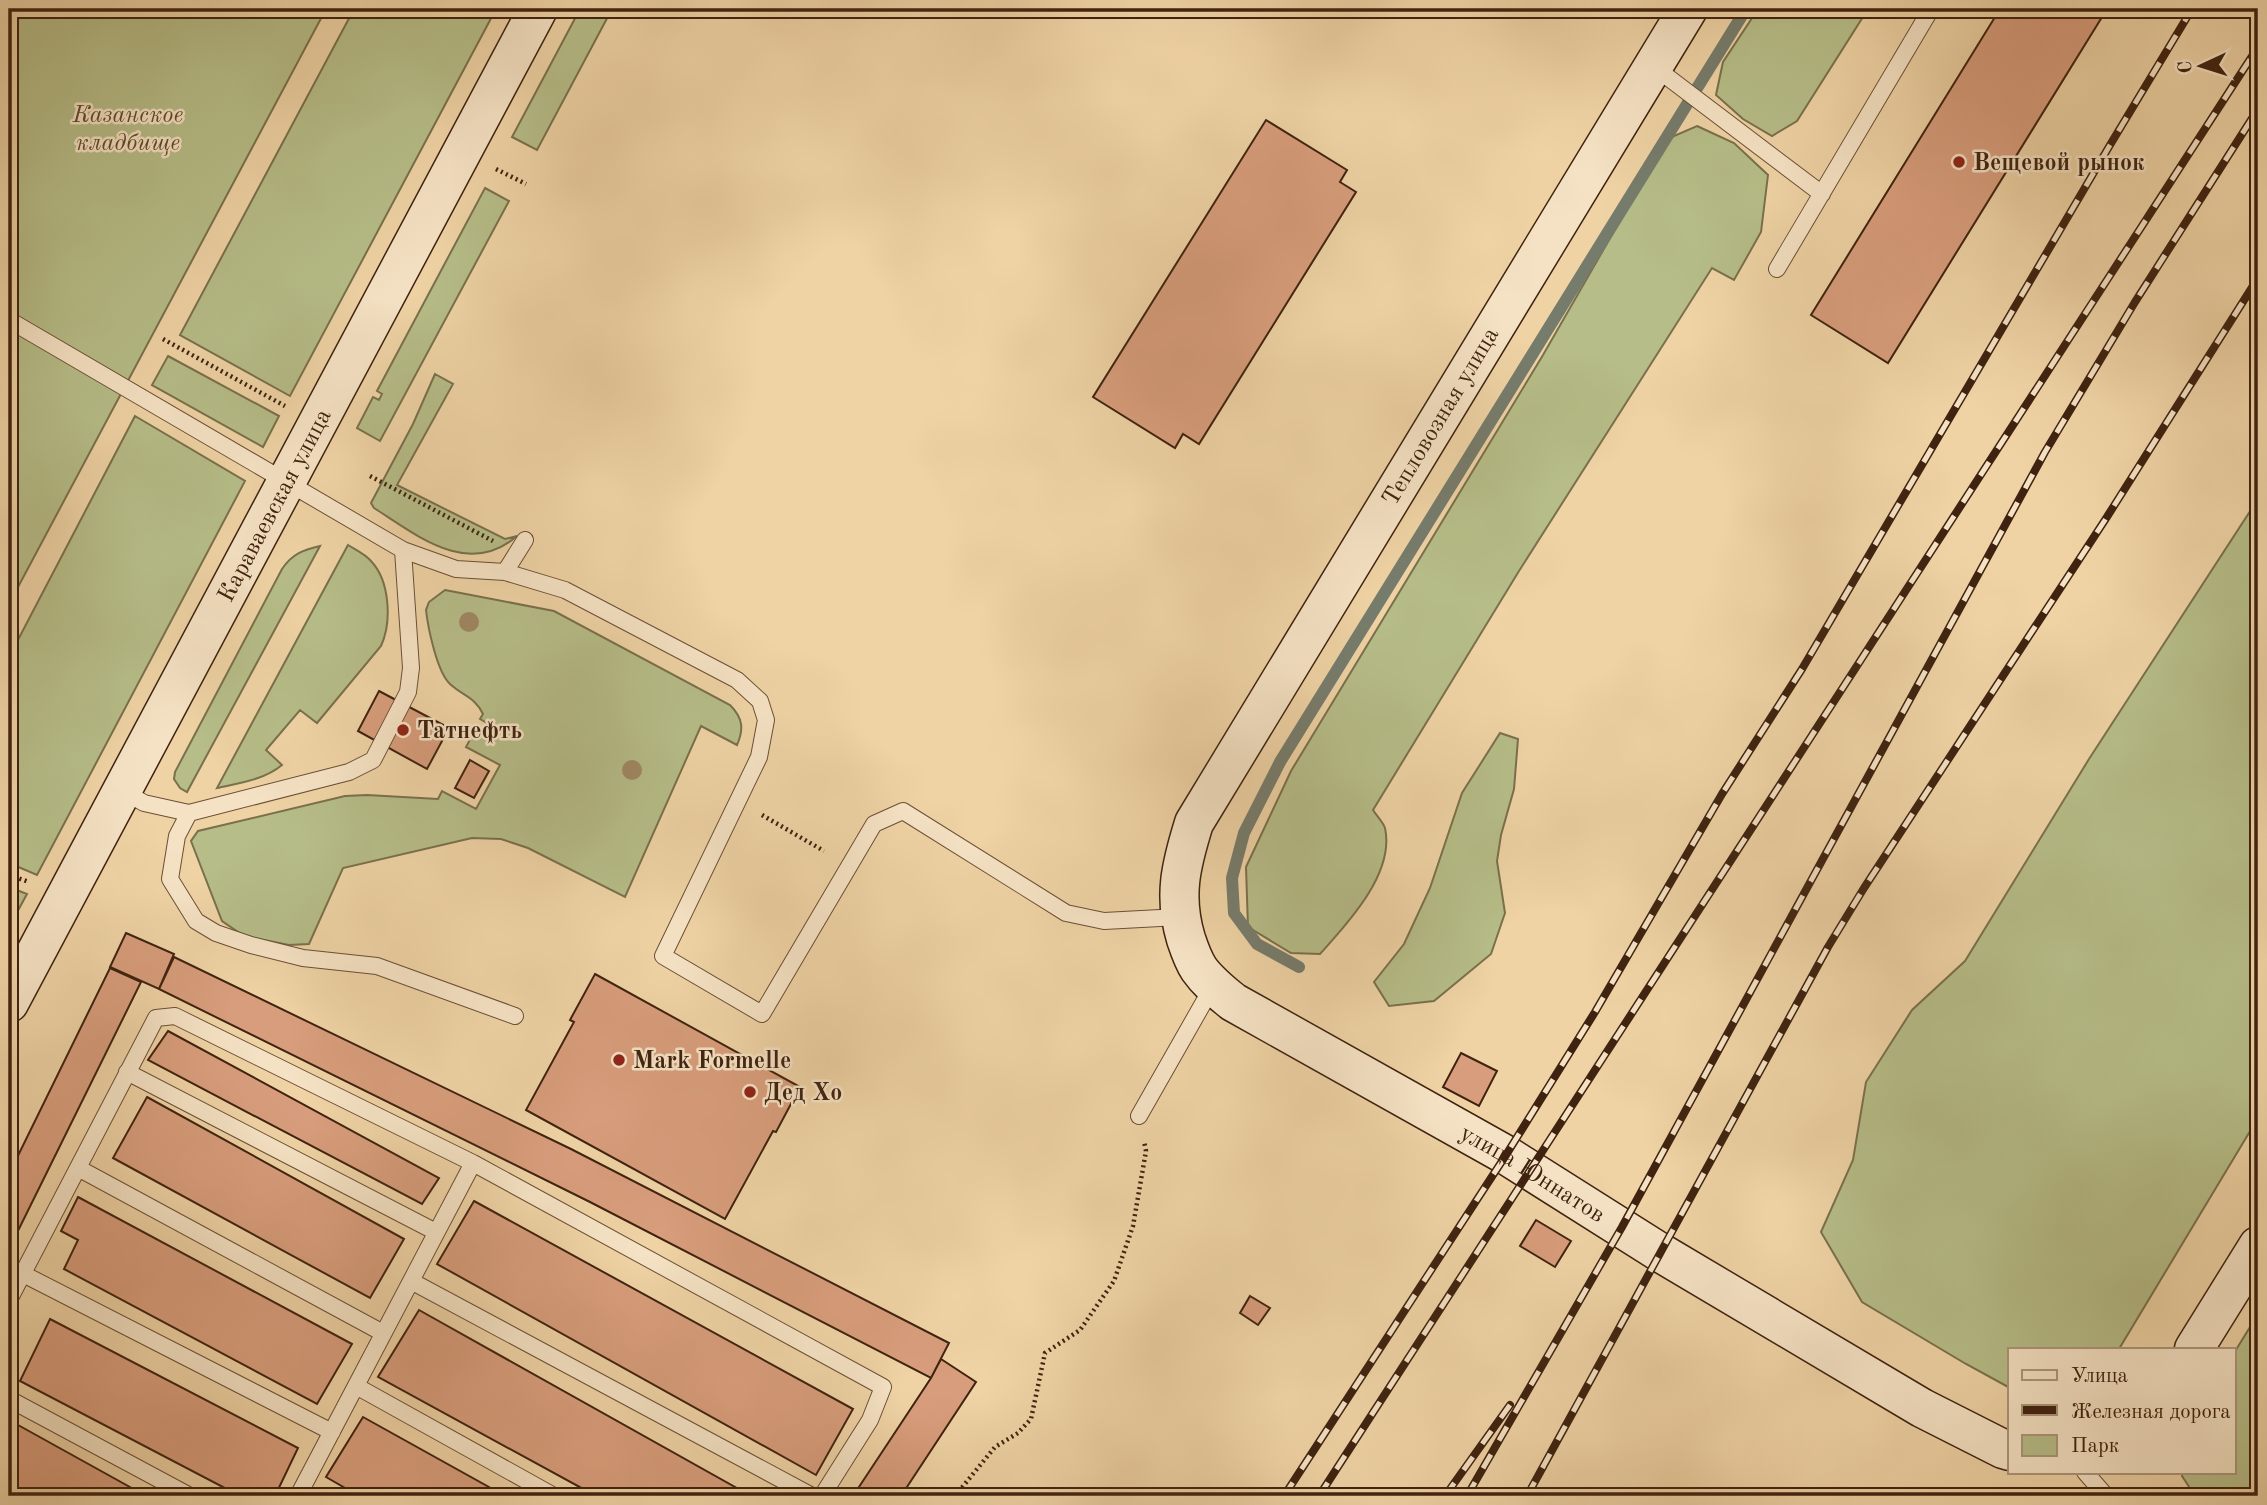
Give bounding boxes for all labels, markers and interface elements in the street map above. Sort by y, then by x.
north arrow [2166,32,2236,102]
text: С [2177,60,2196,74]
park label: Казанское кладбище [72,104,183,156]
place label: Вещевой рынок [1973,152,2145,176]
marker: Вещевой рынок [1951,154,1967,170]
street label: Тепловозная улица [1379,324,1504,510]
street label: Караваевская улица [215,406,337,606]
place label: Татнефть [417,720,522,744]
marker: Татнефть [395,722,411,738]
place label: Mark Formelle [633,1050,791,1074]
marker: Mark Formelle [611,1052,627,1068]
place label: Дед Хо [764,1082,842,1106]
marker: Дед Хо [742,1084,758,1100]
street label: улица Юннатов [1455,1122,1608,1228]
legend [2008,1348,2236,1474]
text: Улица [2071,1366,2128,1387]
text: Железная дорога [2071,1402,2231,1423]
text: Парк [2071,1436,2120,1457]

